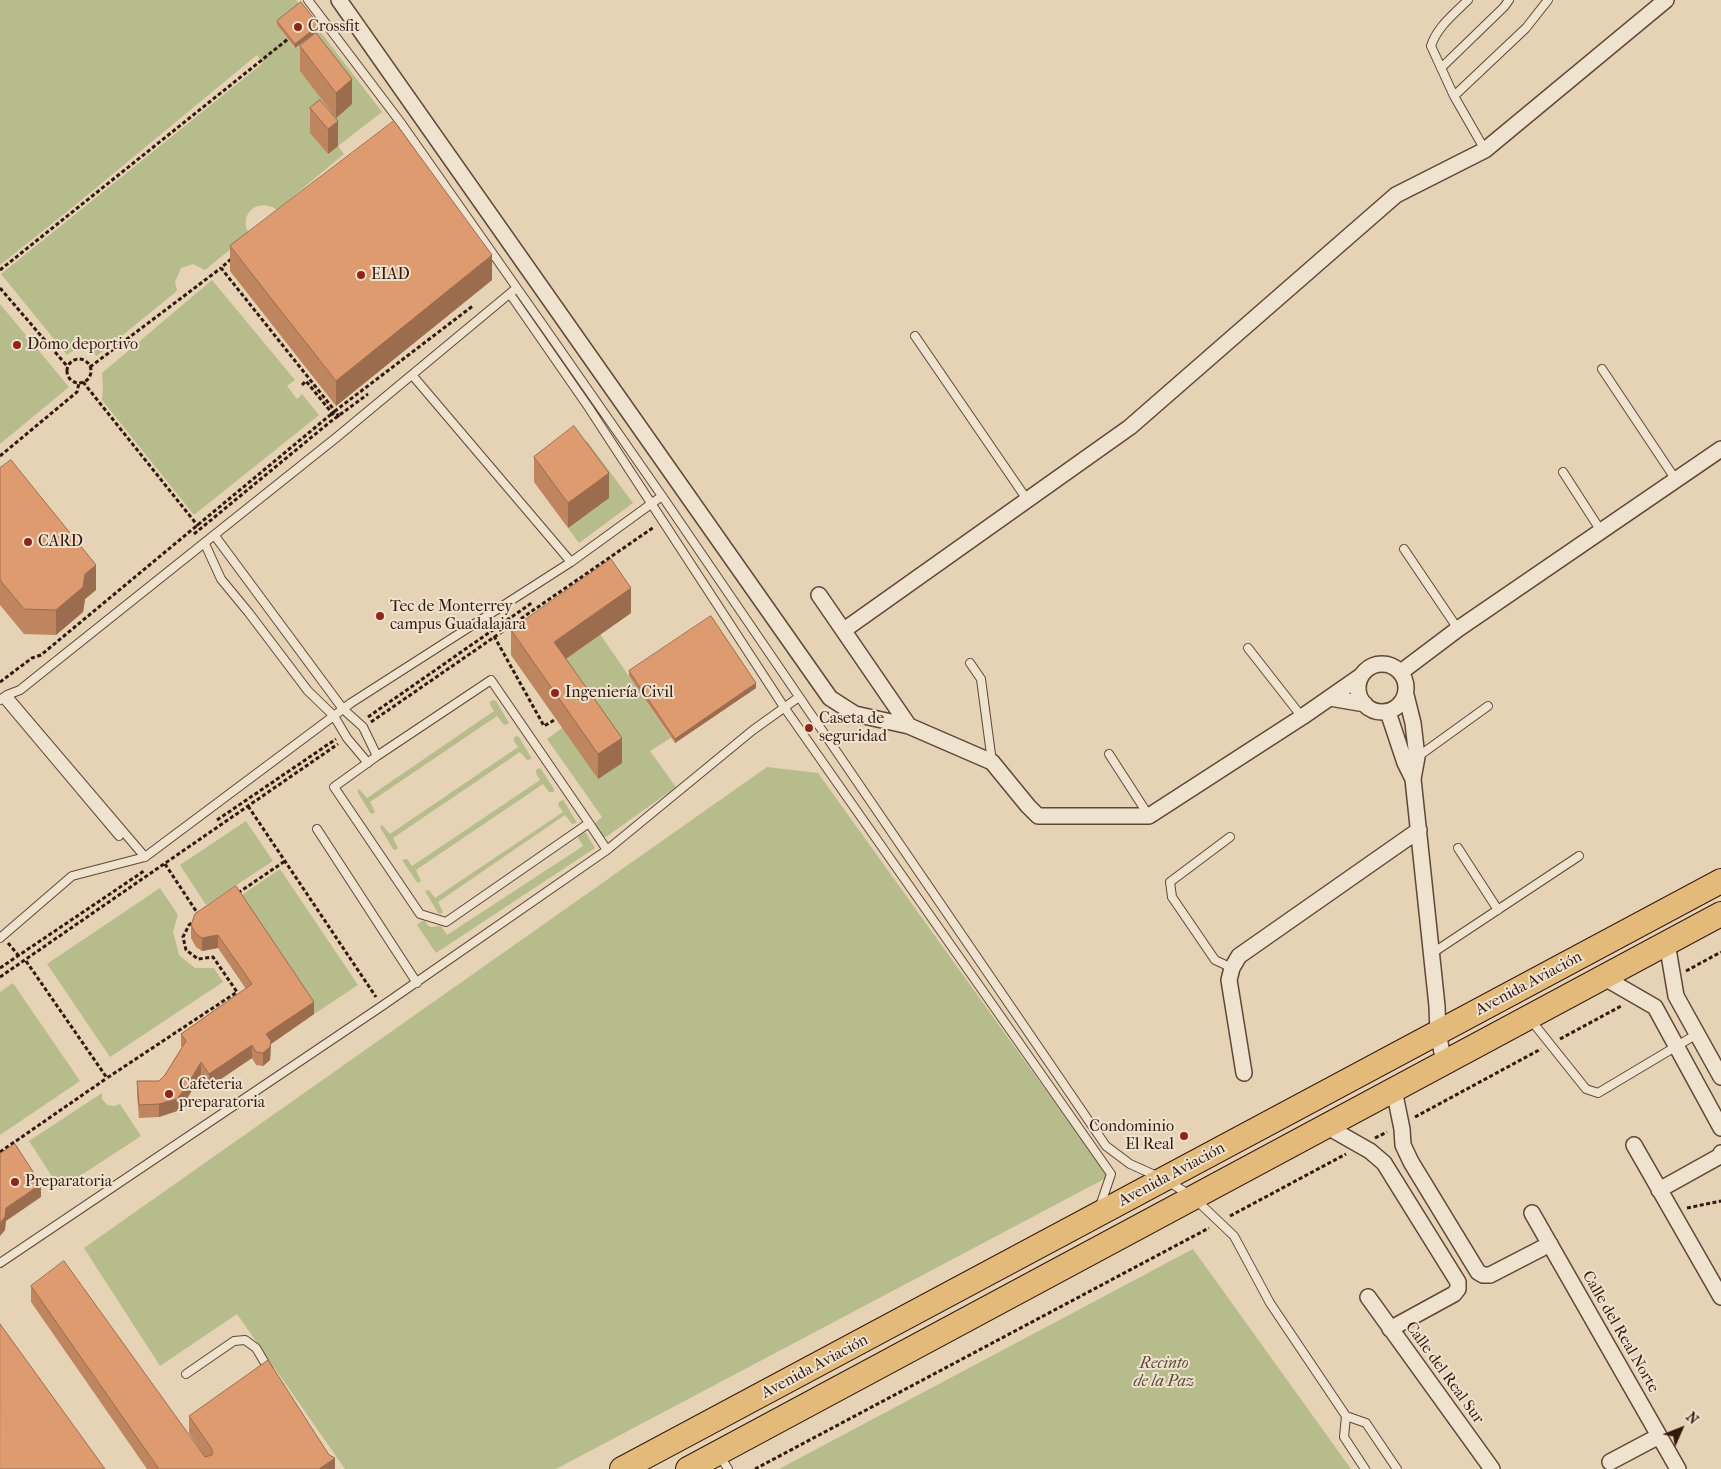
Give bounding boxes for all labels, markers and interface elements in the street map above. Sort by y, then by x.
place label: Crossfit [308,17,360,37]
marker: Crossfit [292,21,304,33]
place label: EIAD [371,265,410,285]
marker: EIAD [355,269,367,281]
place label: Domo deportivo [27,335,138,355]
marker: Domo deportivo [11,339,23,351]
place label: CARD [38,532,83,552]
marker: CARD [22,536,34,548]
place label: Tec de Monterrey campus Guadalajara [390,597,526,635]
marker: Tec de Monterrey campus Guadalajara [374,610,386,622]
place label: Ingeniería Civil [565,683,673,703]
marker: Ingeniería Civil [549,687,561,699]
place label: Caseta de seguridad [819,709,887,747]
marker: Caseta de seguridad [803,722,815,734]
street label: Avenida Aviación [1472,948,1586,1020]
place label: Cafeteria preparatoria [179,1075,265,1113]
marker: Cafeteria preparatoria [163,1088,175,1100]
place label: Condominio El Real [1089,1117,1174,1155]
marker: Condominio El Real [1178,1130,1190,1142]
street label: Avenida Aviación [1115,1139,1229,1211]
place label: Preparatoria [25,1172,112,1192]
marker: Preparatoria [9,1176,21,1188]
street label: Calle del Real Norte [1577,1268,1663,1396]
street label: Calle del Real Sur [1401,1318,1487,1428]
street label: Avenida Aviación [758,1331,872,1403]
park label: Recinto de la Paz [1133,1354,1195,1392]
north arrow [1656,1404,1706,1454]
text: N [1682,1409,1702,1428]

